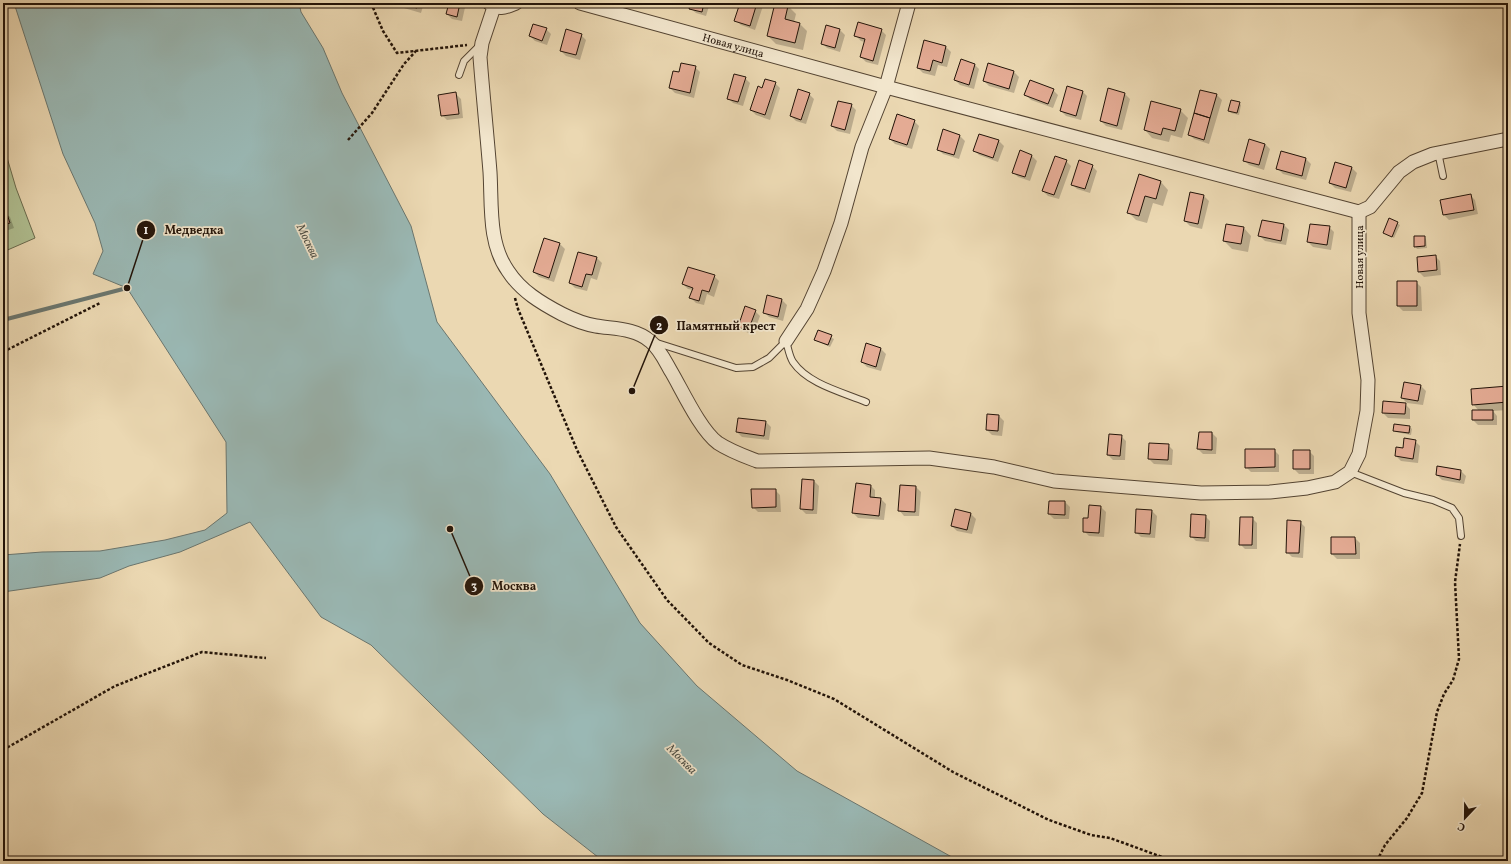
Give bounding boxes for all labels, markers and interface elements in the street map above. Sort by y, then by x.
street label: Новая улица [700,31,766,62]
callout: Медведка [136,218,231,242]
water label: Москва [292,221,322,262]
text: 1 [144,223,149,239]
text: Медведка [164,223,224,239]
street label: Новая улица [1353,225,1368,289]
callout: Памятный крест [649,313,784,337]
text: 2 [656,319,662,335]
text: Памятный крест [676,319,776,335]
callout: Москва [464,574,544,598]
text: 3 [471,579,477,595]
text: Москва [492,579,537,595]
water label: Москва [662,741,700,778]
north arrow [1445,798,1485,838]
text: С [1456,818,1468,834]

